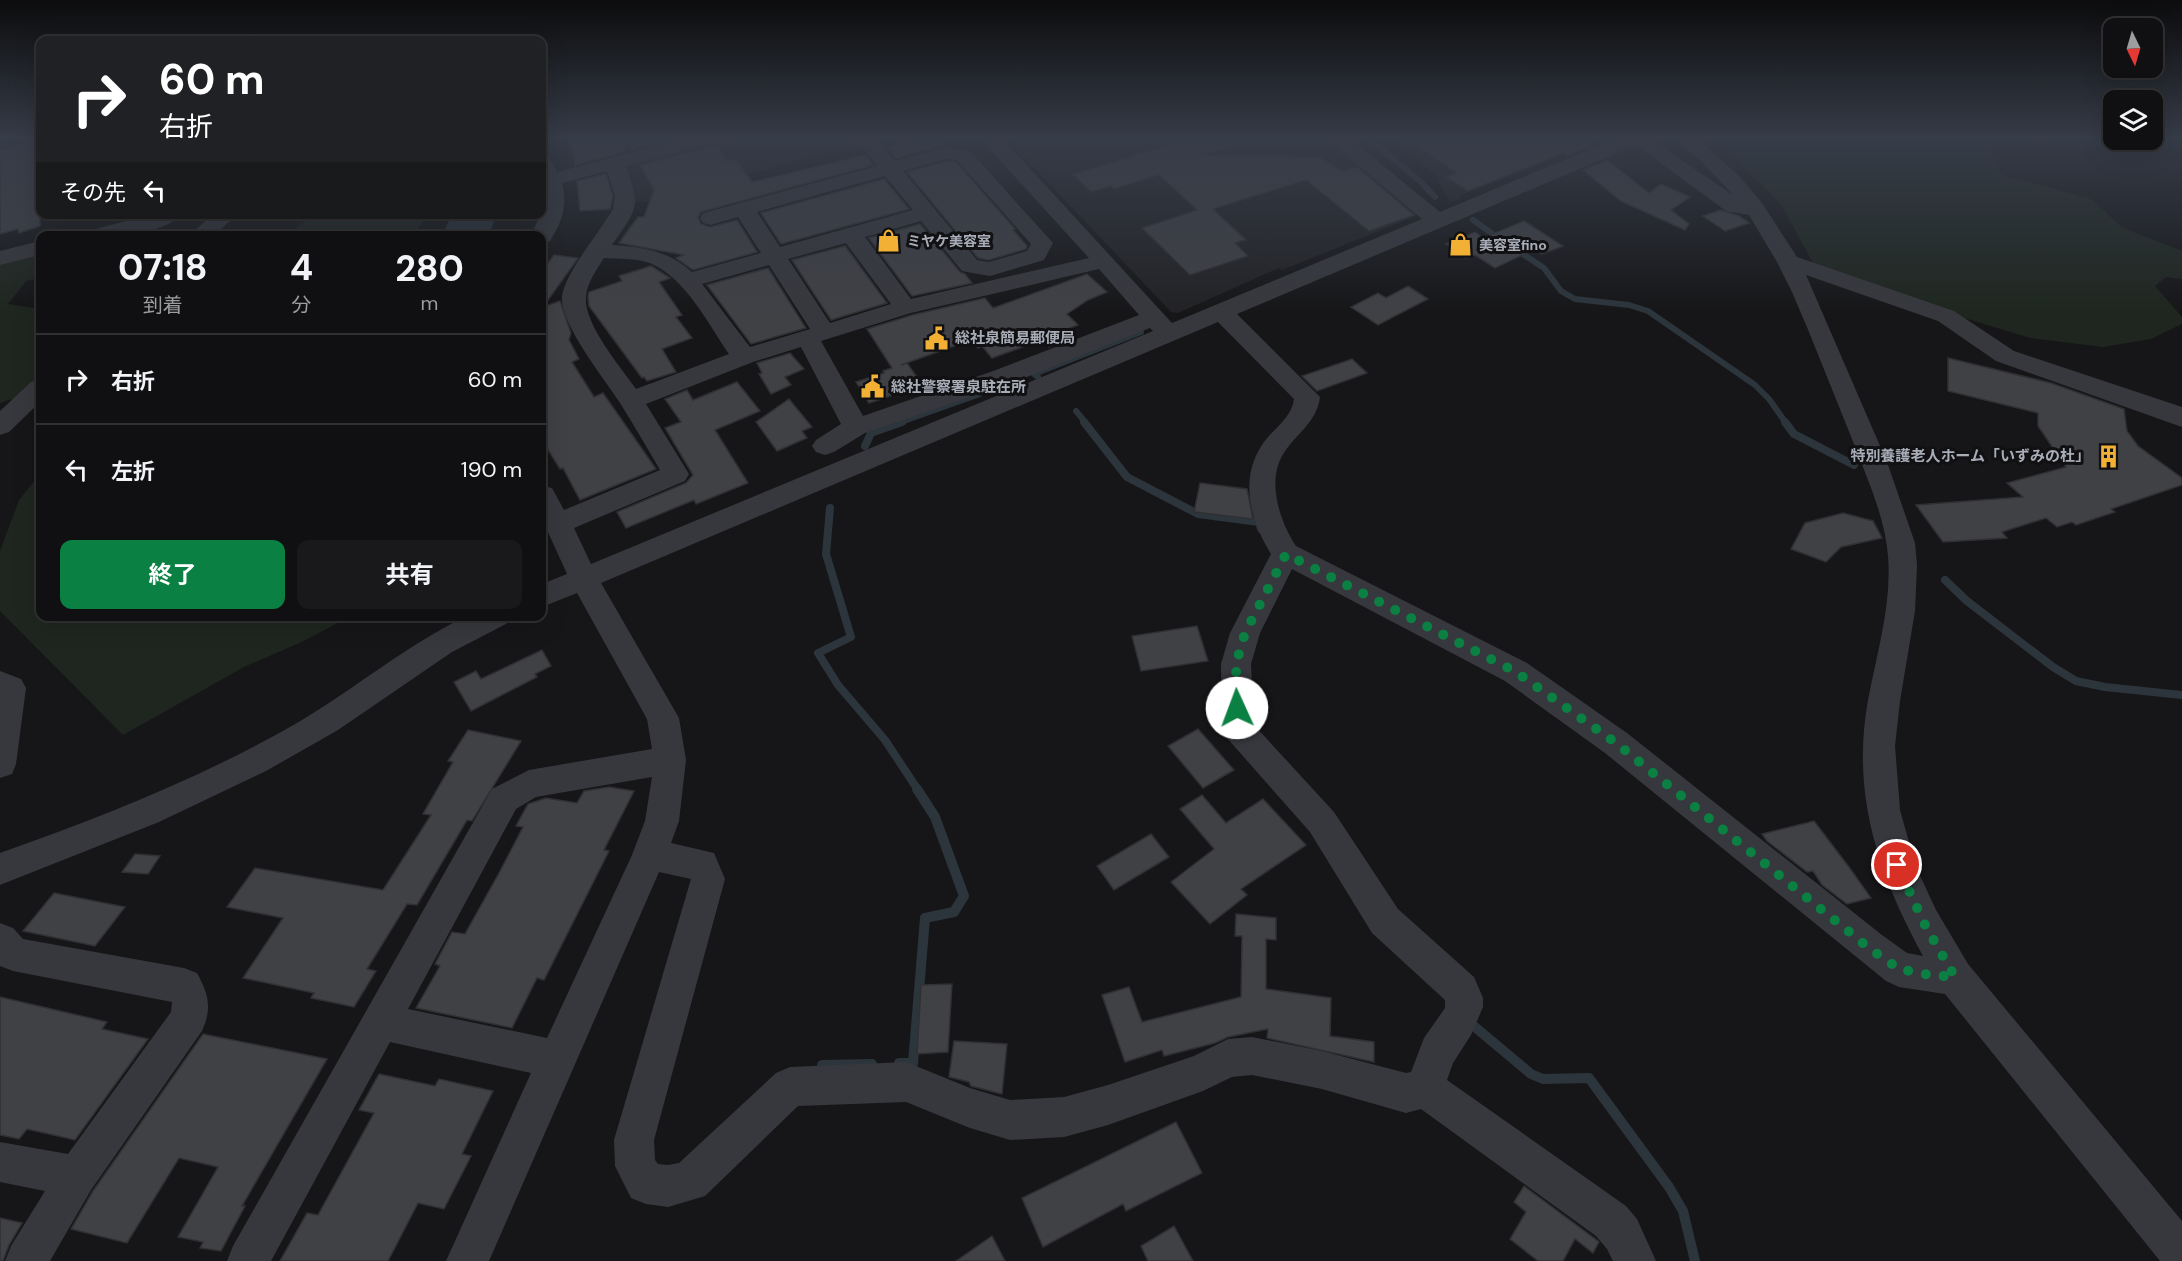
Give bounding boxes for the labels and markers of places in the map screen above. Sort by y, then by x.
shop icon: ミヤケ美容室 [876,228,902,254]
place label: ミヤケ美容室 [907,232,991,250]
shop icon: 美容室fino [1448,232,1474,258]
place label: 美容室fino [1479,236,1547,254]
public building icon: 総社泉簡易郵便局 [924,325,950,351]
place label: 総社泉簡易郵便局 [955,328,1075,348]
public building icon: 総社警察署泉駐在所 [860,374,886,400]
place label: 総社警察署泉駐在所 [891,377,1026,397]
building icon: 特別養護老人ホーム「いずみの杜」 [2095,443,2121,469]
place label: 特別養護老人ホーム「いずみの杜」 [1850,446,2090,466]
pin [1871,839,1922,890]

